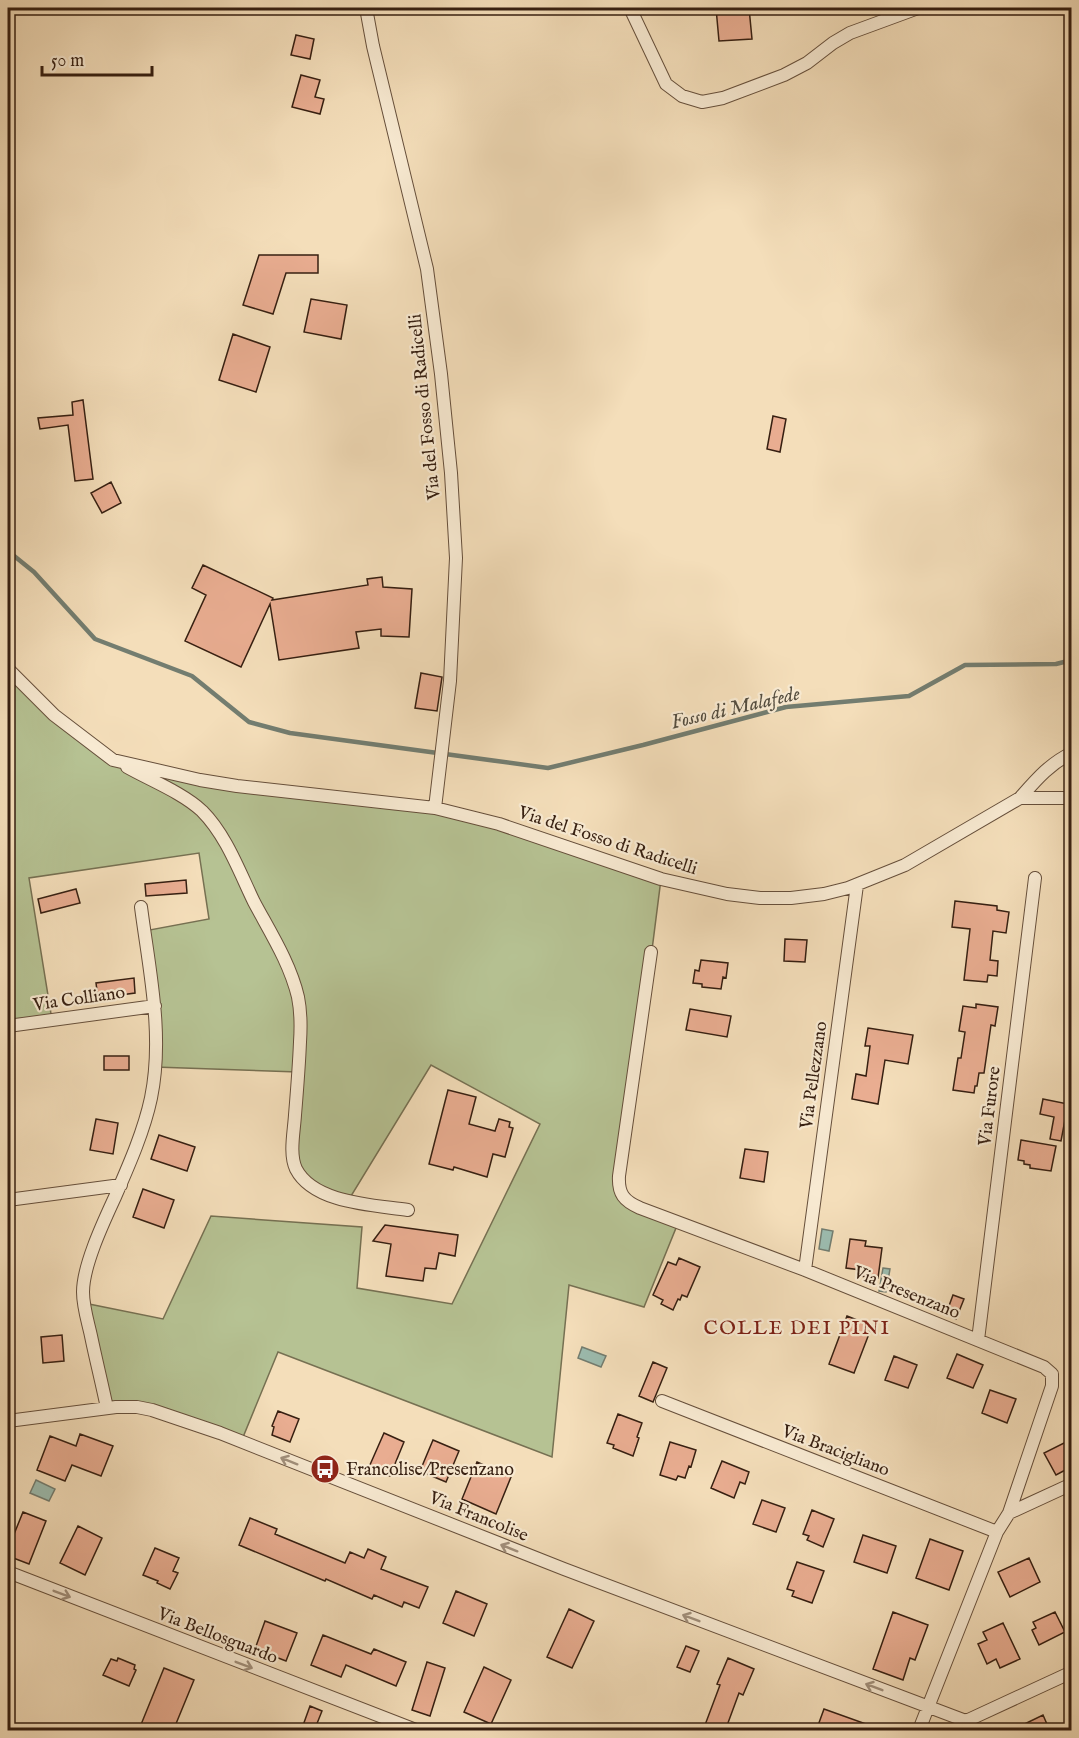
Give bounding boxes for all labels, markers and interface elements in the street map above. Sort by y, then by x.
scale bar [42,39,152,77]
text: 50 m [51,50,84,73]
street label: Via del Fosso di Radicelli [404,312,447,502]
water label: Fosso di Malafede [668,681,803,735]
street label: Via del Fosso di Radicelli [514,801,700,881]
street label: Via Colliano [31,982,127,1017]
street label: Via Pellezzano [795,1020,833,1132]
street label: Via Furore [974,1065,1007,1148]
street label: Via Presenzano [849,1261,963,1325]
district label: COLLE DEI PINI [703,1316,891,1341]
street label: Via Bracigliano [777,1420,893,1483]
bus stop icon: Francolise/Presenzano [309,1453,341,1485]
one-way arrow [280,1454,299,1465]
place label: Francolise/Presenzano [346,1459,514,1482]
street label: Via Francolise [424,1487,531,1548]
one-way arrow [501,1542,519,1553]
one-way arrow [52,1589,71,1600]
street label: Via Bellosguardo [153,1603,281,1670]
one-way arrow [683,1611,701,1622]
one-way arrow [234,1660,252,1671]
one-way arrow [865,1680,884,1691]

